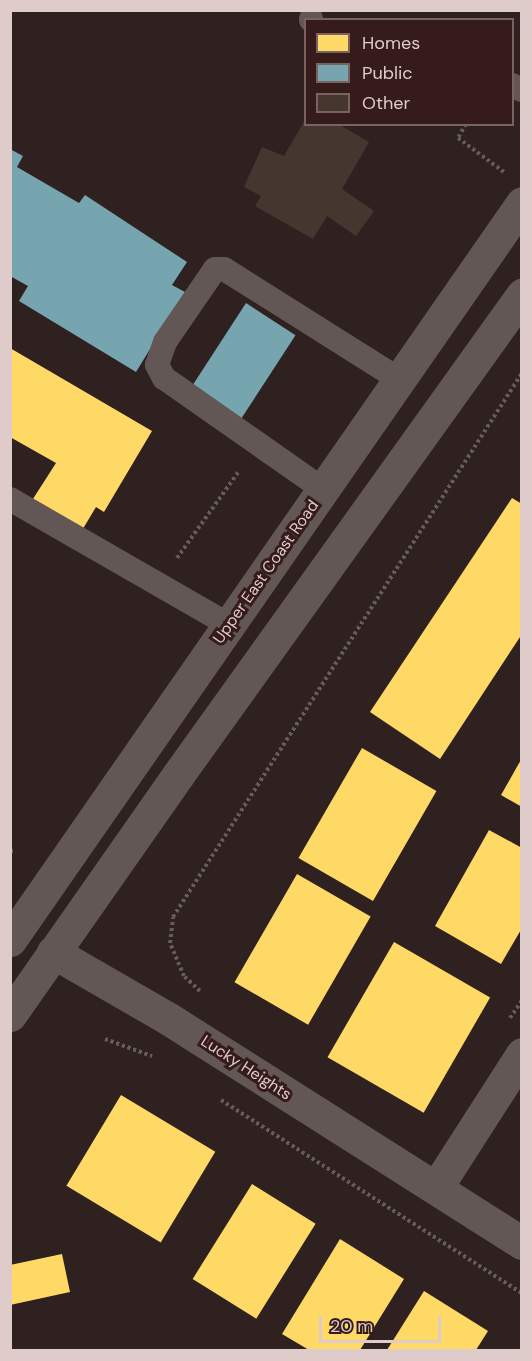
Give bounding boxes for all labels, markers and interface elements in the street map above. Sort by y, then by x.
legend [304,18,514,126]
text: Homes [362,31,420,55]
text: Public [362,61,413,85]
text: Other [362,91,410,115]
street label: Upper East Coast Road [209,497,323,647]
street label: Lucky Heights [197,1032,295,1104]
scale bar [322,1304,444,1342]
text: 20 m [330,1314,373,1338]

